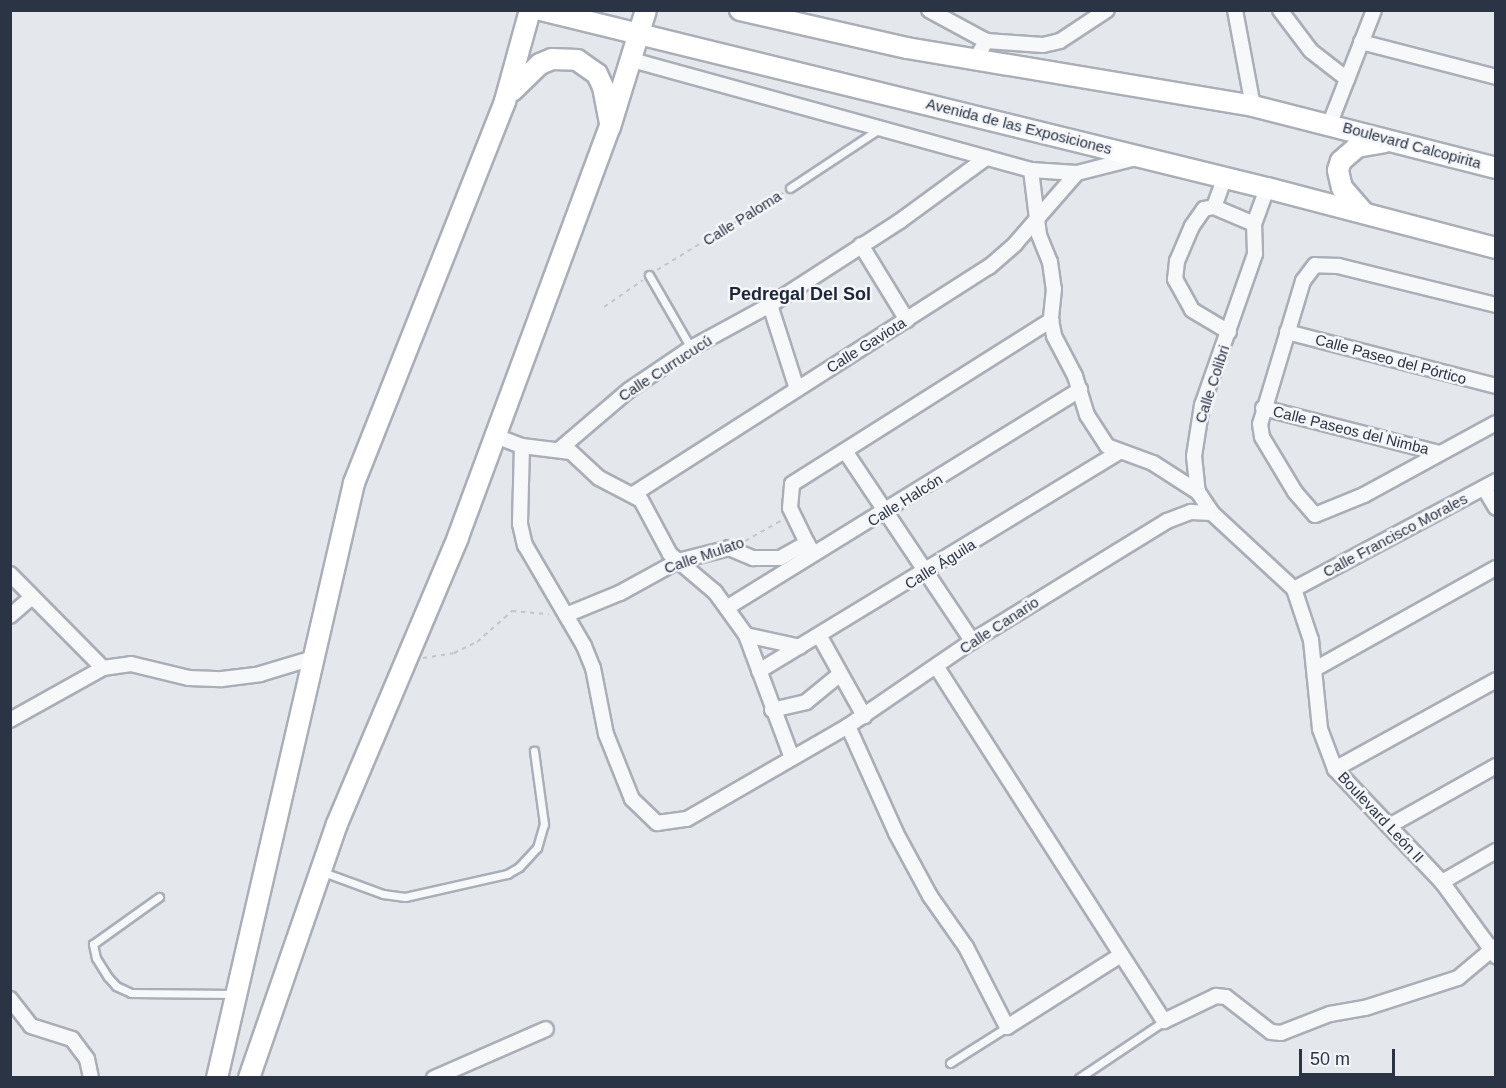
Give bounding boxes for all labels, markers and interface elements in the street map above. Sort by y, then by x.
street label: Avenida de las Exposiciones [924,94,1114,158]
street label: Boulevard Calcopirita [1341,118,1483,172]
street label: Calle Paloma [699,187,785,249]
district label: Pedregal Del Sol [729,283,871,305]
street label: Calle Gaviota [823,314,909,376]
street label: Calle Paseo del Pórtico [1313,330,1469,388]
street label: Calle Currucucú [615,331,715,405]
street label: Calle Colibri [1191,343,1233,425]
street label: Calle Paseos del Nimba [1271,402,1431,458]
street label: Calle Halcón [864,470,946,530]
street label: Calle Francisco Morales [1320,489,1470,581]
street label: Calle Mulato [662,533,746,577]
street label: Calle Águila [901,535,979,593]
street label: Calle Canario [956,593,1042,657]
street label: Boulevard León II [1334,768,1428,866]
scale bar [1302,1037,1398,1075]
text: 50 m [1310,1049,1350,1069]

